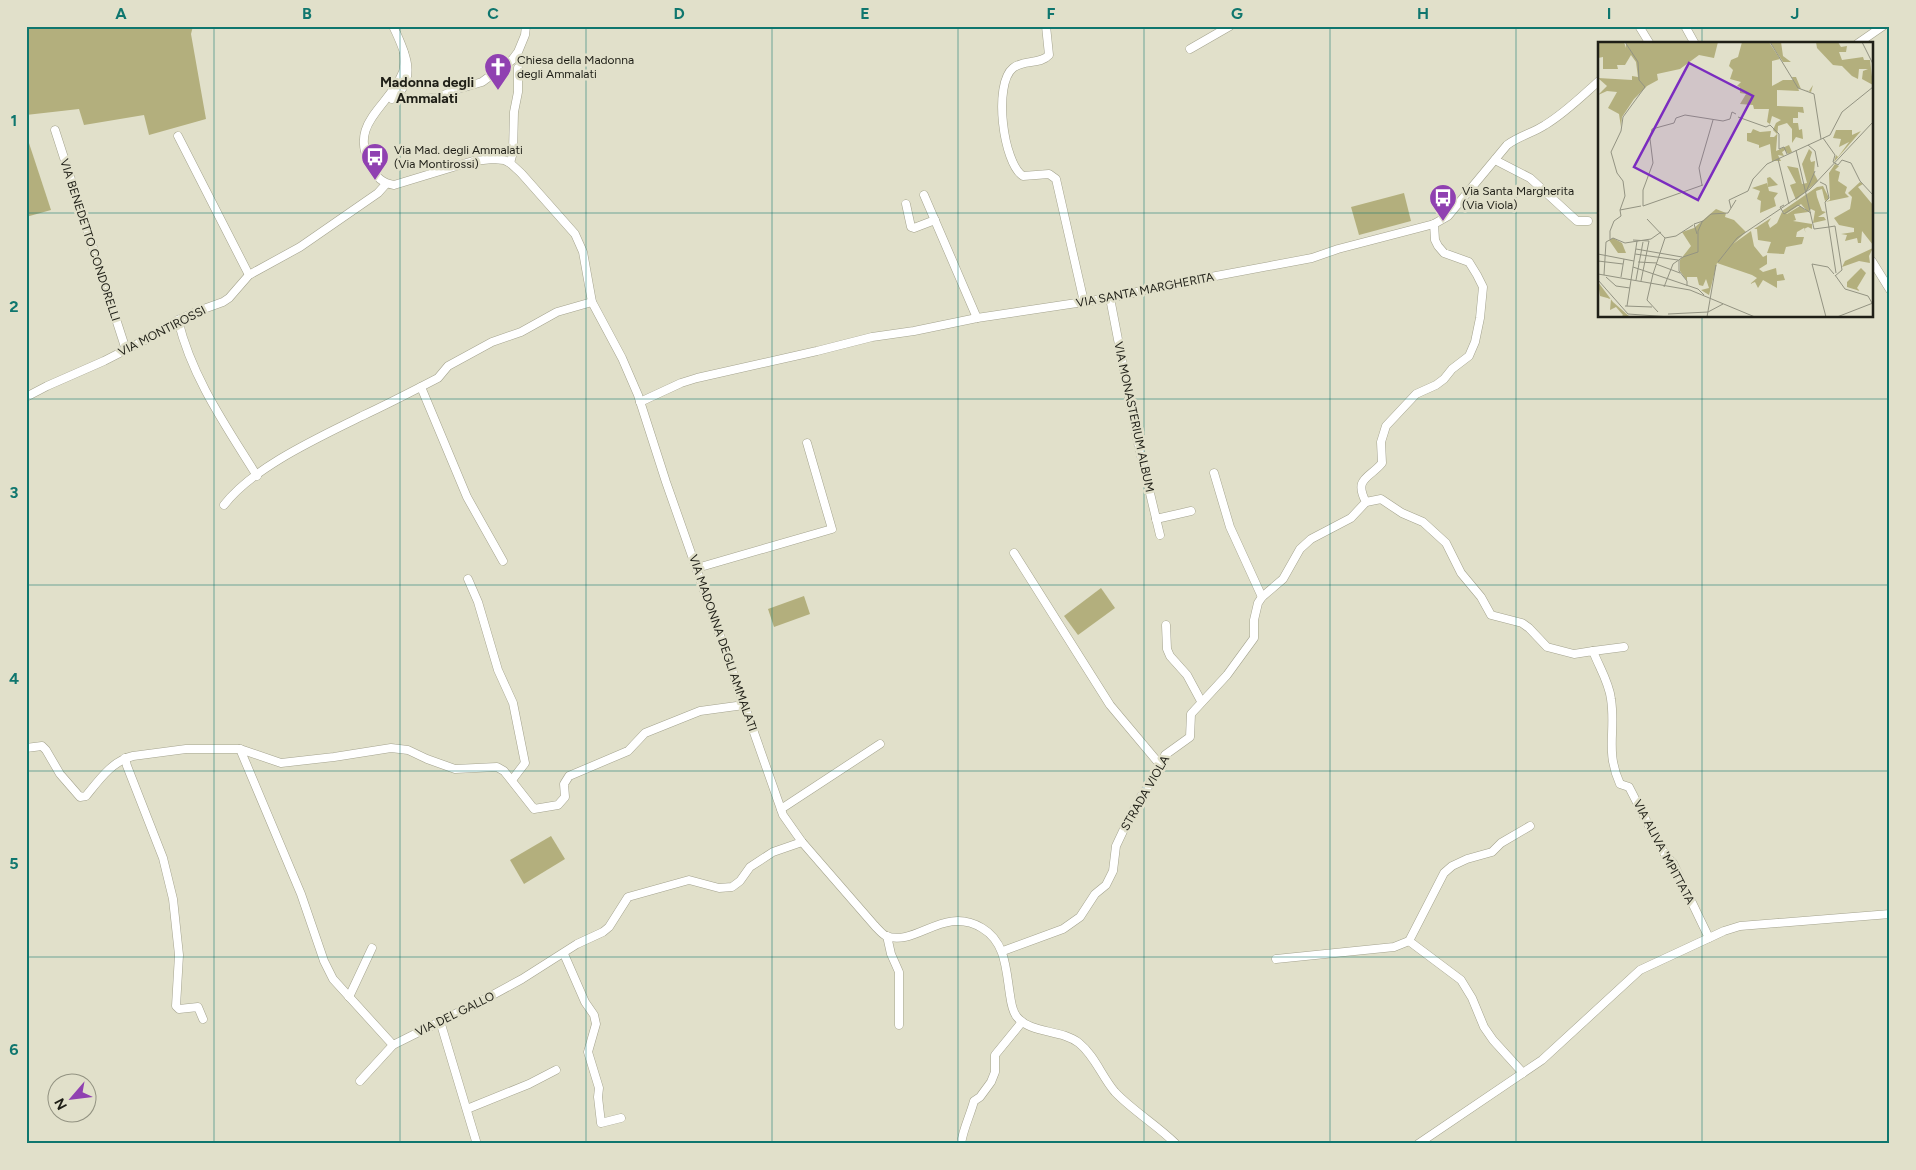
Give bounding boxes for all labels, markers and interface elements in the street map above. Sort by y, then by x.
text: A [115,4,127,23]
text: B [302,4,312,23]
text: C [487,4,499,23]
text: D [673,4,685,23]
text: E [860,4,870,23]
text: F [1047,4,1056,23]
text: G [1231,4,1243,23]
text: H [1417,4,1429,23]
text: I [1607,4,1611,23]
text: J [1791,4,1799,23]
inset map [1598,42,1874,318]
church icon: Chiesa della Madonna degli Ammalati [483,52,513,91]
place label: Chiesa della Madonna degli Ammalati [517,53,634,81]
district label: Madonna degli Ammalati [380,74,474,107]
text: 1 [11,111,17,130]
bus stop icon: Via Mad. degli Ammalati (Via Montirossi) [360,142,390,181]
place label: Via Mad. degli Ammalati (Via Montirossi) [394,143,523,171]
street label: VIA BENEDETTO CONDORELLI [57,157,123,323]
bus stop icon: Via Santa Margherita (Via Viola) [1428,183,1458,222]
place label: Via Santa Margherita (Via Viola) [1462,184,1574,212]
street label: VIA SANTA MARGHERITA [1075,270,1215,310]
text: 2 [9,297,19,316]
street label: VIA MONTIROSSI [116,303,208,359]
street label: VIA MONASTERIUM ALBUM [1111,341,1157,493]
text: 3 [10,483,19,502]
street label: VIA MADONNA DEGLI AMMALATI [686,553,760,733]
text: 4 [9,669,19,688]
street label: STRADA VIOLA [1118,753,1172,833]
street label: VIA ALIVA 'MPITTATA [1631,797,1697,907]
text: 5 [9,854,19,873]
street label: VIA DEL GALLO [413,989,497,1039]
text: 6 [9,1040,19,1059]
north arrow [48,1072,98,1122]
text: N [51,1095,71,1113]

